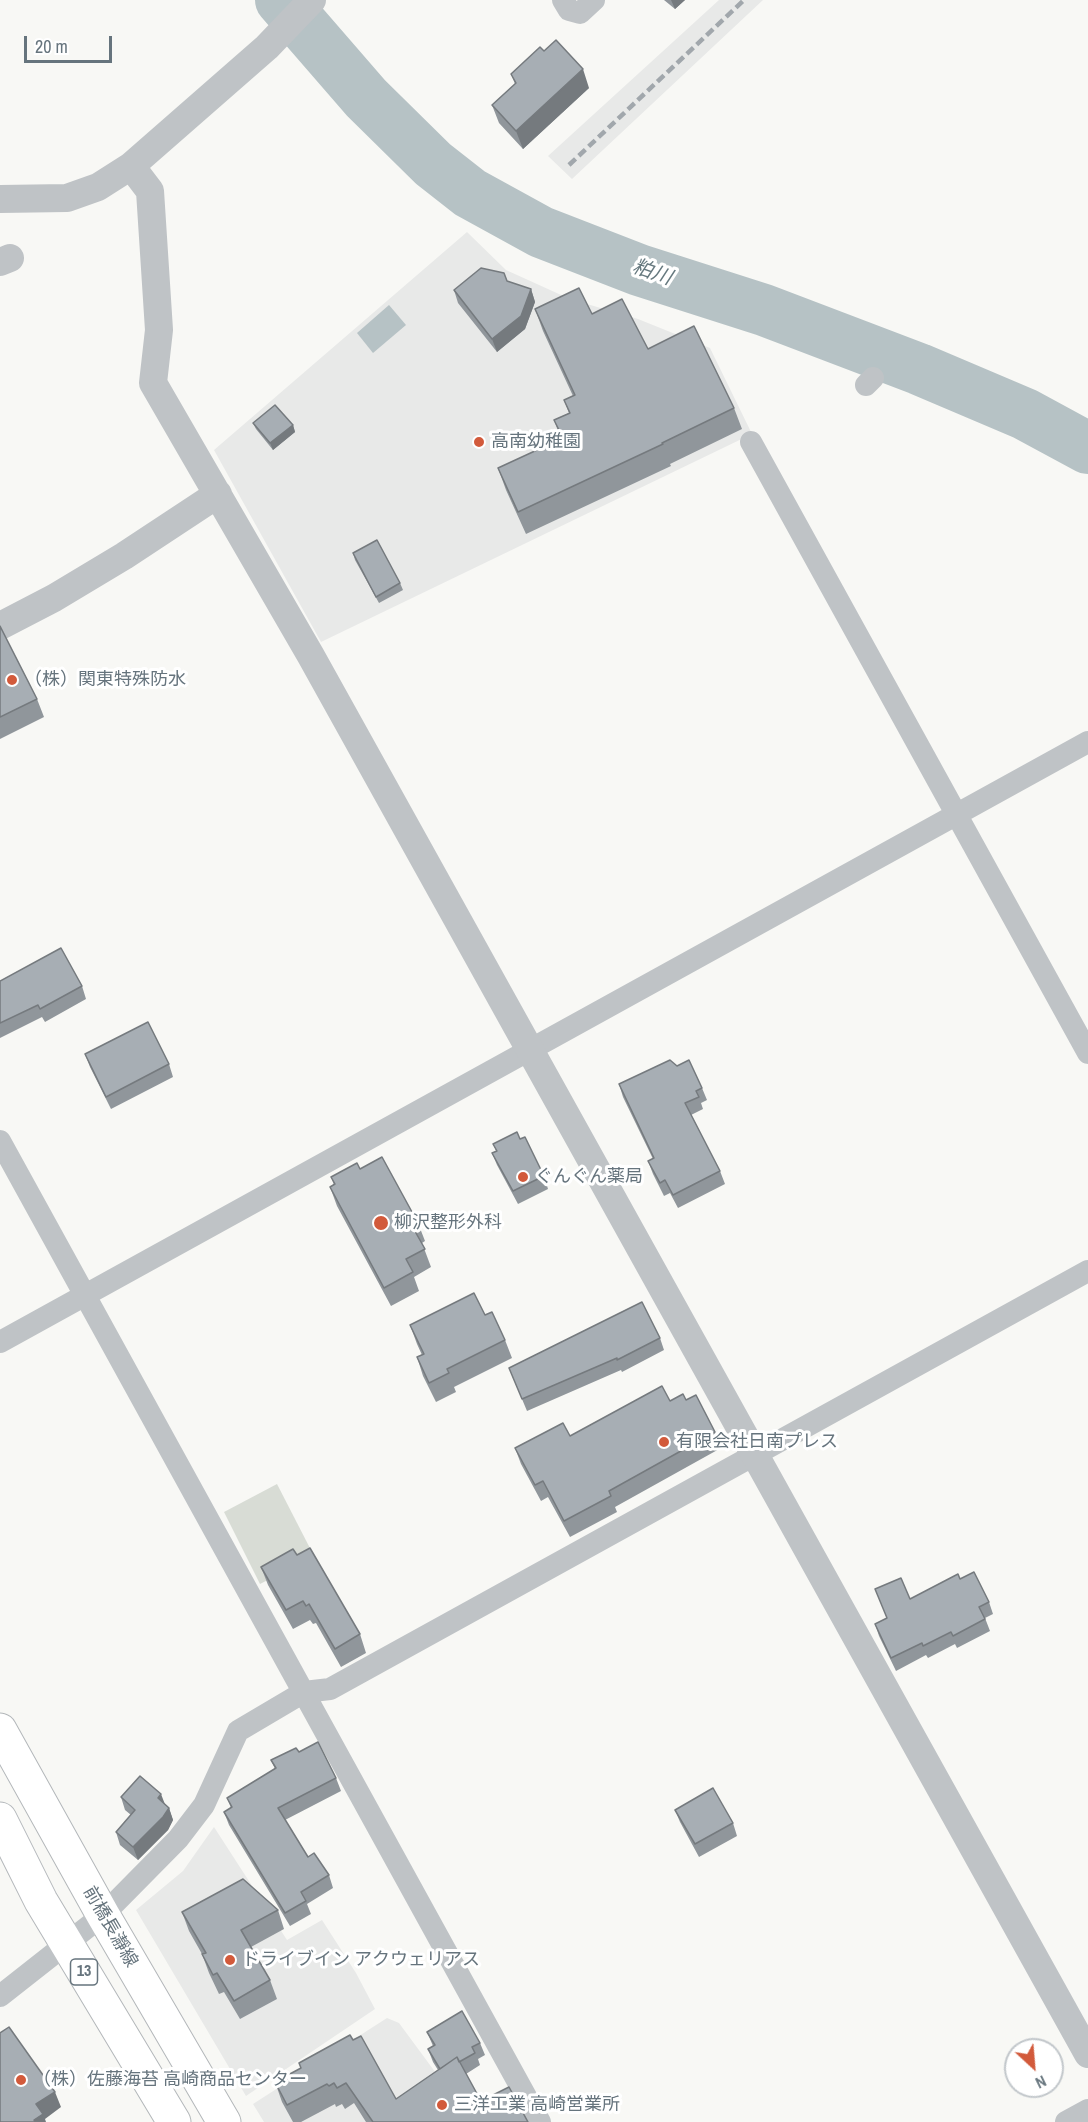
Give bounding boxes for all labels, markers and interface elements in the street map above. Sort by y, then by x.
scale bar [27,24,116,62]
text: 20 m [35,34,68,59]
water label: 粕川 [629,255,675,291]
place label: 高南幼稚園 [491,431,581,453]
marker: 高南幼稚園 [472,435,486,449]
place label: （株）関東特殊防水 [24,669,186,691]
marker: （株）関東特殊防水 [5,673,19,687]
place label: ぐんぐん薬局 [535,1166,643,1188]
marker: ぐんぐん薬局 [516,1170,530,1184]
place label: 柳沢整形外科 [394,1212,502,1234]
marker: 柳沢整形外科 [372,1214,390,1232]
place label: 有限会社日南プレス [676,1431,838,1453]
marker: 有限会社日南プレス [657,1435,671,1449]
street label: 前橋長瀞線 [78,1883,142,1971]
place label: ドライブイン アクウェリアス [242,1949,480,1971]
marker: ドライブイン アクウェリアス [223,1953,237,1967]
road number: 13 [70,1959,98,1985]
north arrow [1004,2038,1064,2098]
place label: （株）佐藤海苔 高崎商品センター [33,2069,307,2091]
text: N [1032,2070,1050,2094]
marker: （株）佐藤海苔 高崎商品センター [14,2073,28,2087]
place label: 三洋工業 高崎営業所 [454,2094,620,2116]
marker: 三洋工業 高崎営業所 [435,2098,449,2112]

